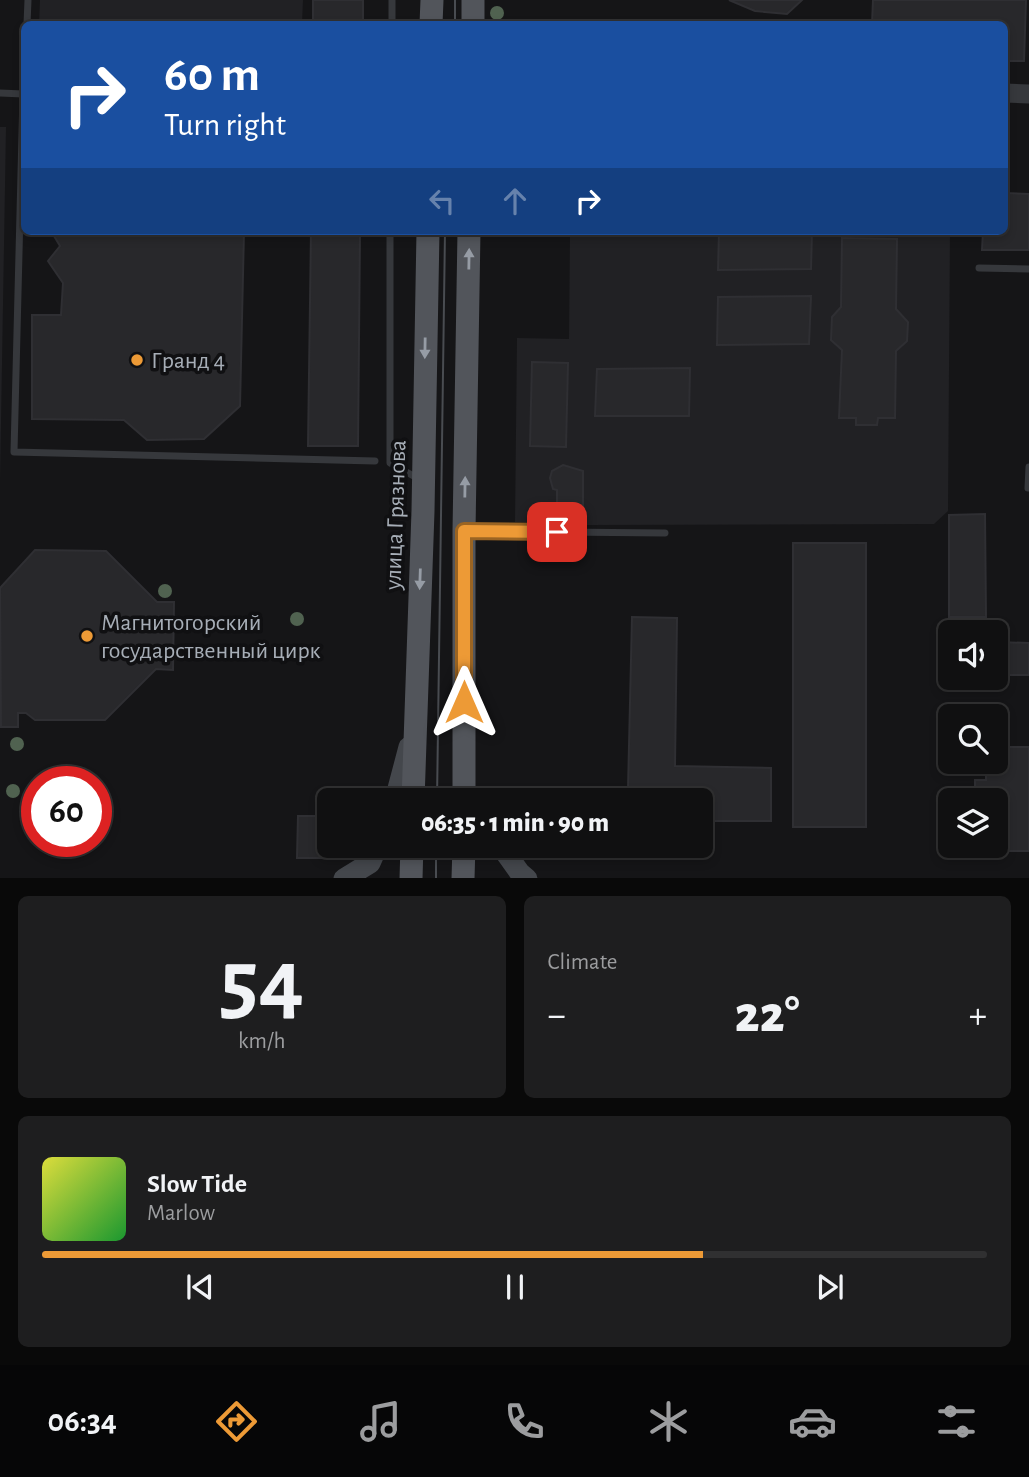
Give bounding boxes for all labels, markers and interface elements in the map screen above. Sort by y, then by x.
icon: right [49,49,140,140]
text: 60 m [164,51,260,100]
text: Turn right [164,109,286,141]
icon: left [423,182,461,220]
icon: ahead [496,182,534,220]
icon: right [569,182,607,220]
one-way arrow [463,248,474,270]
one-way arrow [420,337,431,359]
place label: Гранд 4 [151,349,225,373]
marker: Гранд 4 [129,352,145,368]
street label: улица Грязнова [381,440,411,592]
one-way arrow [459,475,470,497]
pin [527,502,587,562]
icon: arrive [538,513,576,551]
one-way arrow [414,568,425,590]
place label: Магнитогорский государственный цирк [101,611,321,663]
map controls [938,620,1008,858]
button: sound [938,620,1008,690]
marker: Магнитогорский государственный цирк [79,628,95,644]
position arrow [427,665,501,739]
button: search [938,704,1008,774]
speed limit sign: 60 [21,766,112,857]
button: layers [938,788,1008,858]
text: 06:35 · 1 min · 90 m [421,810,609,836]
text: 54 [219,937,304,1028]
text: Climate [548,951,617,974]
text: 22° [735,989,800,1041]
text: − [548,997,566,1035]
text: + [969,997,987,1035]
text: km/h [238,1030,285,1053]
text: Slow Tide [147,1171,247,1197]
text: Marlow [147,1202,215,1225]
icon: previous [181,1268,219,1306]
icon: pause [496,1268,534,1306]
icon: next [811,1268,849,1306]
icon: directions [212,1397,261,1446]
icon: music [356,1397,405,1446]
icon: phone [500,1397,549,1446]
icon: climate [644,1397,693,1446]
icon: car [788,1397,837,1446]
icon: filters [932,1397,981,1446]
text: 06:34 [48,1405,117,1437]

